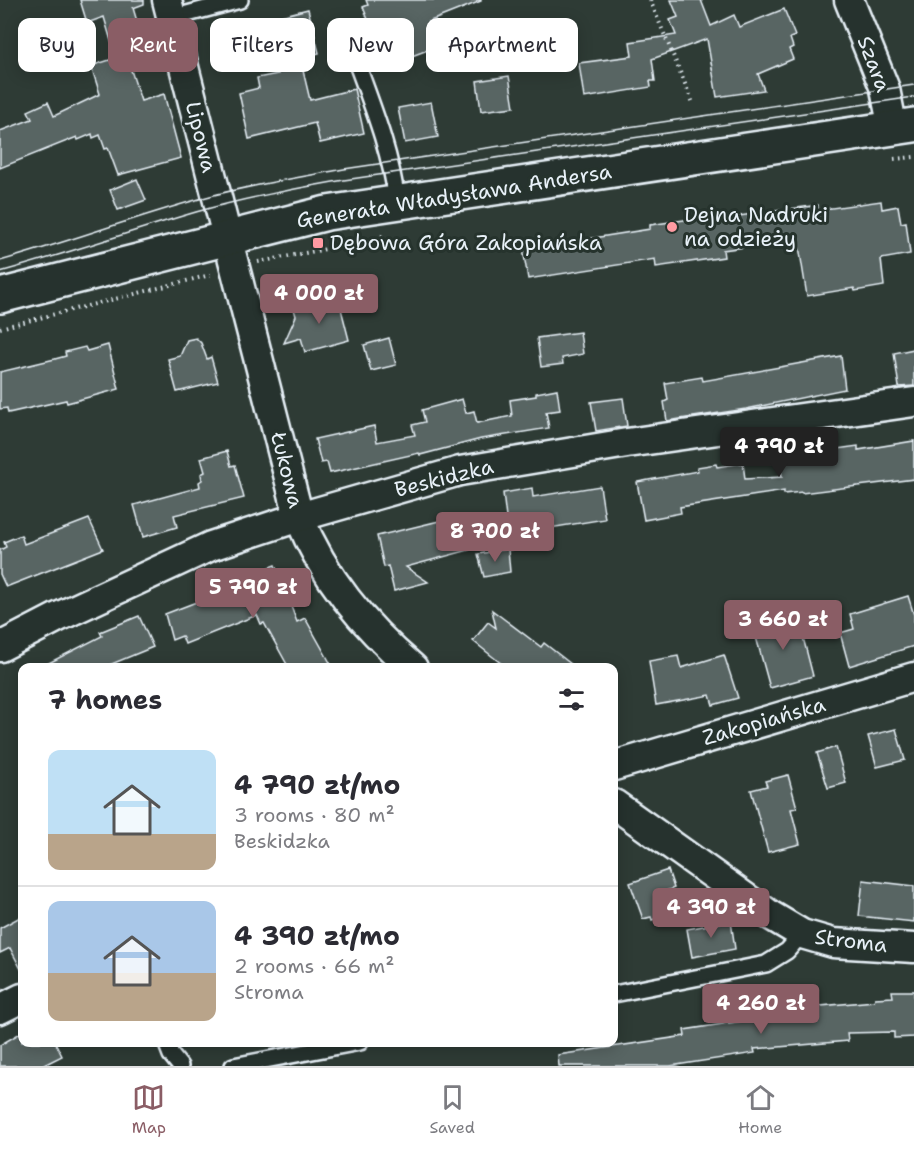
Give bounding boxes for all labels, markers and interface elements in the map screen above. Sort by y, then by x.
chip: Buy [18,18,96,72]
chip: Rent [108,18,198,72]
chip: Filters [210,18,315,72]
chip: New [327,18,414,72]
chip: Apartment [426,18,578,72]
street label: Szara [851,32,897,96]
street label: Lipowa [179,99,223,175]
street label: Generała Władysława Andersa [294,157,614,235]
place label: Dejna Nadruki na odzieży [684,201,828,253]
marker: Dejna Nadruki na odzieży [665,220,679,234]
place label: Dębowa Góra Zakopiańska [330,229,602,257]
marker: Dębowa Góra Zakopiańska [311,236,325,250]
pin: 4 000 zł [257,274,381,325]
text: 4 000 zł [274,280,364,306]
pin: 4 790 zł [717,427,841,478]
street label: Łukowa [264,428,310,511]
text: 4 790 zł [734,433,824,459]
street label: Beskidzka [392,452,496,504]
pin: 8 700 zł [433,512,557,563]
text: 8 700 zł [450,518,540,544]
pin: 5 790 zł [191,568,315,619]
text: 5 790 zł [209,574,297,600]
pin: 3 660 zł [721,600,845,651]
text: 3 660 zł [738,606,828,632]
text: 7 homes [48,682,162,717]
icon: filters [555,683,588,716]
street label: Zakopiańska [699,690,829,752]
text: 4 790 zł/mo [234,767,400,802]
icon: home [96,774,168,846]
text: 3 rooms · 80 m² [234,802,395,828]
text: Beskidzka [234,828,330,854]
pin: 4 390 zł [649,888,773,939]
text: 4 390 zł [666,894,756,920]
text: 4 390 zł/mo [234,918,400,953]
street label: Stroma [813,923,889,959]
icon: home [96,925,168,997]
text: 2 rooms · 66 m² [234,953,395,979]
text: Stroma [234,979,304,1005]
pin: 4 260 zł [699,984,823,1035]
text: 4 260 zł [716,990,806,1016]
tab: Map [132,1081,166,1138]
tab: Saved [429,1081,475,1138]
tab: Home [738,1081,782,1138]

